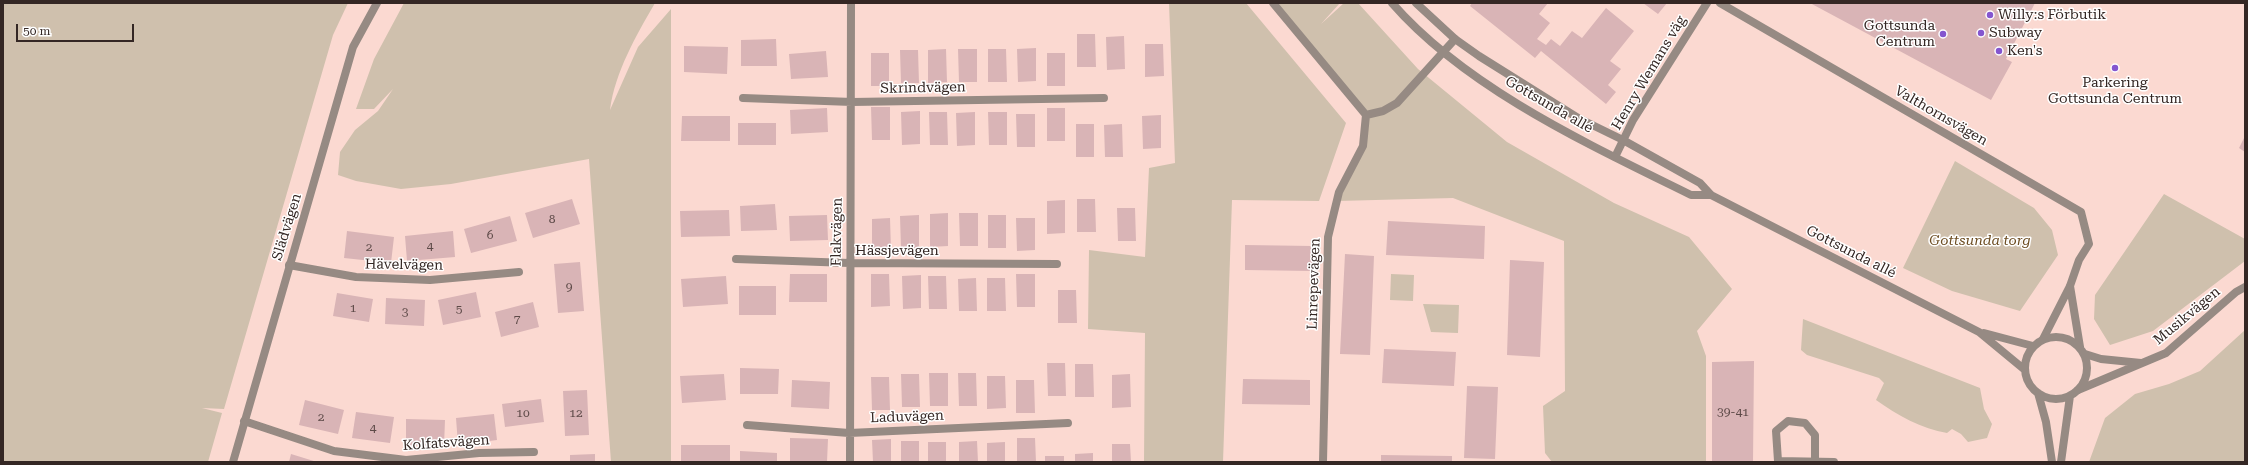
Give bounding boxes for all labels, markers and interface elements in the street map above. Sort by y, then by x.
place label: Willy:s Förbutik [1998,7,2106,23]
marker: Willy:s Förbutik [1985,10,1995,20]
street label: Henry Wemans väg [1608,13,1690,133]
scale bar [18,16,136,42]
place label: Gottsunda Centrum [1864,18,1935,50]
text: 50 m [23,24,50,38]
place label: Subway [1989,25,2042,41]
marker: Subway [1976,28,1986,38]
marker: Gottsunda Centrum [1938,29,1948,39]
place label: Ken's [2007,43,2042,59]
marker: Ken's [1994,46,2004,56]
marker: Parkering Gottsunda Centrum [2110,63,2120,73]
street label: Gottsunda allé [1502,73,1596,137]
place label: Parkering Gottsunda Centrum [2048,75,2182,108]
street label: Skrindvägen [880,79,966,97]
street label: Valthornsvägen [1891,83,1991,149]
street label: Slädvägen [269,191,305,263]
street label: Flakvägen [828,197,846,267]
house number: 8 [549,212,555,226]
street label: Gottsunda allé [1803,222,1899,282]
house number: 6 [487,228,493,242]
park label: Gottsunda torg [1929,233,2031,249]
street label: Linrepevägen [1304,238,1324,330]
house number: 4 [427,239,433,253]
house number: 2 [366,240,372,254]
street label: Hässjevägen [855,243,939,259]
street label: Hävelvägen [365,256,443,274]
house number: 9 [566,280,572,294]
street label: Musikvägen [2150,283,2224,349]
house number: 1 [350,301,356,315]
house number: 5 [456,302,462,316]
house number: 3 [402,305,408,319]
house number: 7 [514,312,520,326]
house number: 39-41 [1717,405,1749,419]
house number: 10 [516,406,530,420]
house number: 12 [569,406,583,420]
street label: Laduvägen [870,407,944,427]
house number: 2 [318,410,324,424]
house number: 4 [370,421,376,435]
street label: Kolfatsvägen [402,432,490,454]

